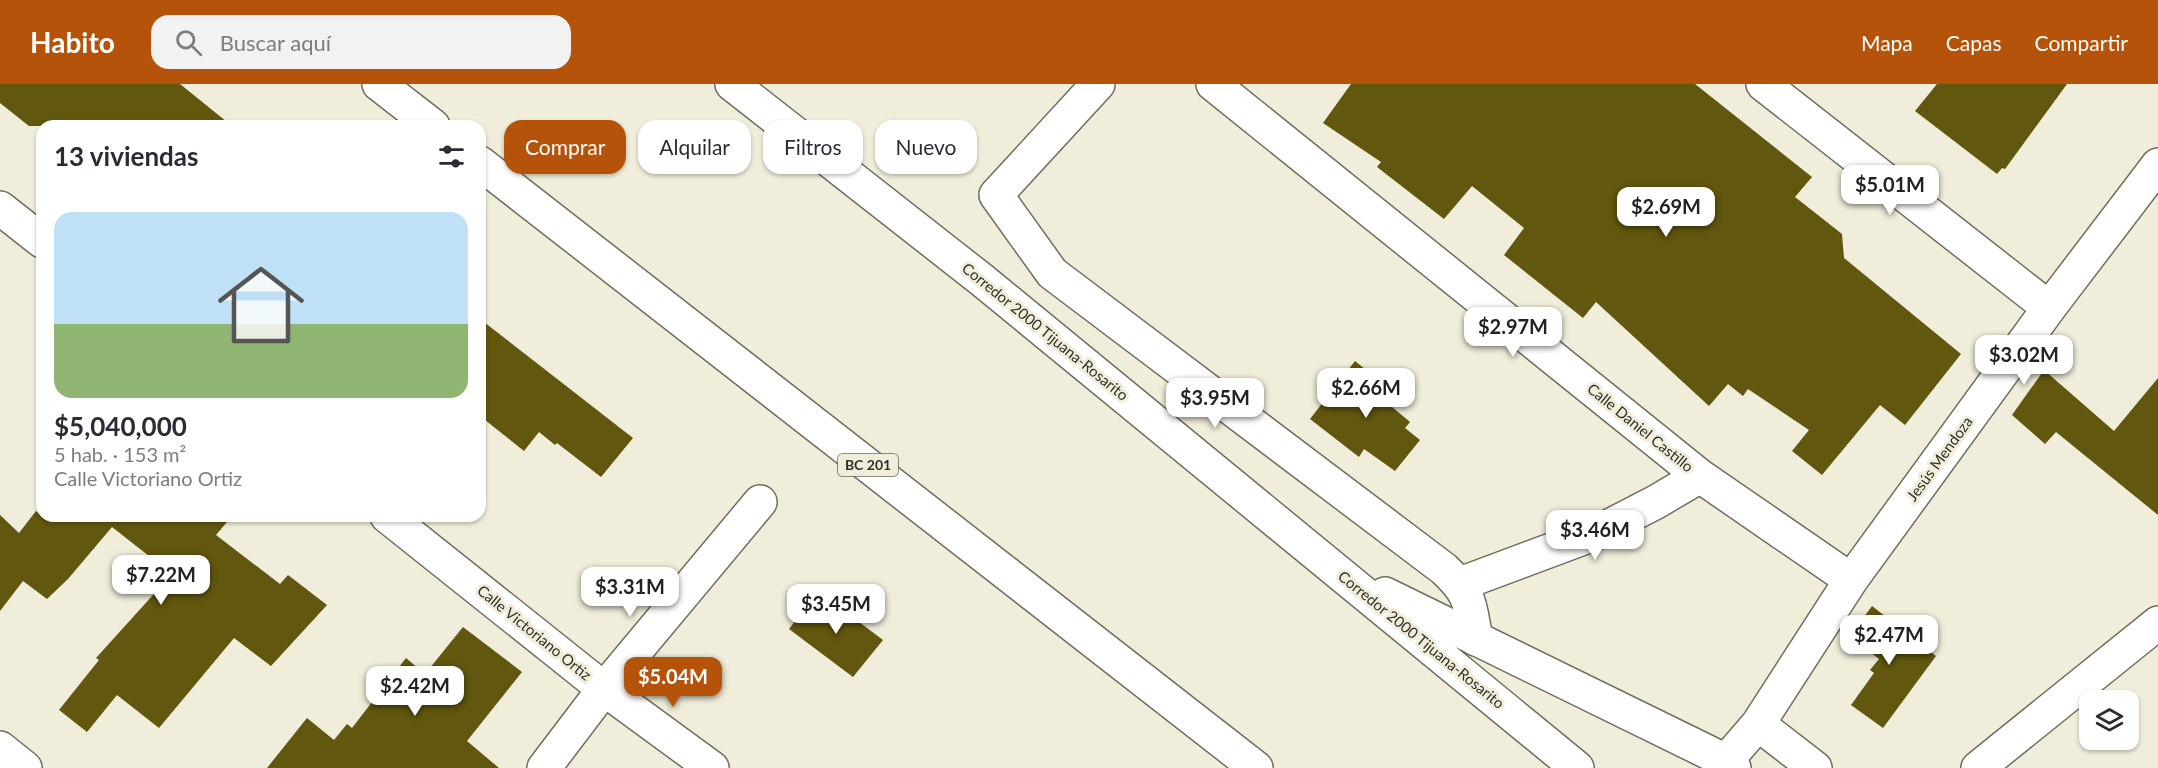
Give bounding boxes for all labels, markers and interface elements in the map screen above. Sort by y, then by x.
search box [151,15,571,69]
text: Habito [30,25,115,59]
icon: search [172,26,205,59]
text: Buscar aquí [220,29,331,56]
text: Mapa [1861,30,1913,55]
text: Capas [1946,30,2002,55]
text: Compartir [2035,30,2128,55]
chip: Comprar [504,120,626,174]
chip: Alquilar [638,120,751,174]
chip: Filtros [763,120,863,174]
chip: Nuevo [875,120,977,174]
text: 13 viviendas [54,140,198,172]
icon: filters [435,140,468,173]
pin: $5.01M [1841,165,1939,216]
text: $5.01M [1855,172,1925,196]
pin: $2.69M [1617,187,1715,238]
text: $2.69M [1631,194,1701,218]
icon: home [207,251,315,359]
street label: Corredor 2000 Tijuana-Rosarito [959,259,1132,404]
pin: $2.97M [1464,307,1562,358]
text: $2.97M [1478,314,1548,338]
pin: $3.02M [1975,335,2073,386]
text: $3.02M [1989,342,2059,366]
pin: $2.66M [1317,368,1415,419]
text: $2.66M [1331,375,1401,399]
pin: $3.95M [1166,378,1264,429]
street label: Calle Daniel Castillo [1584,379,1697,475]
text: $3.95M [1180,385,1250,409]
text: $5,040,000 [54,410,187,442]
street label: Jesús Mendoza [1902,413,1976,504]
text: 5 hab. · 153 m² [54,442,186,466]
road number: BC 201 [838,454,898,476]
text: Calle Victoriano Ortiz [54,466,242,490]
pin: $3.46M [1546,510,1644,561]
text: $3.46M [1560,517,1630,541]
pin: $7.22M [112,555,210,606]
text: $7.22M [126,562,196,586]
pin: $3.31M [581,567,679,618]
street label: Corredor 2000 Tijuana-Rosarito [1335,567,1508,712]
text: $3.31M [595,574,665,598]
street label: Calle Victoriano Ortiz [474,581,595,684]
pin: $3.45M [787,584,885,635]
text: $3.45M [801,591,871,615]
pin: $2.47M [1840,615,1938,666]
text: $2.47M [1854,622,1924,646]
pin: $5.04M [624,657,722,708]
text: $5.04M [638,664,708,688]
pin: $2.42M [366,666,464,717]
text: $2.42M [380,673,450,697]
map controls [2079,690,2139,750]
button: layers [2079,690,2139,750]

